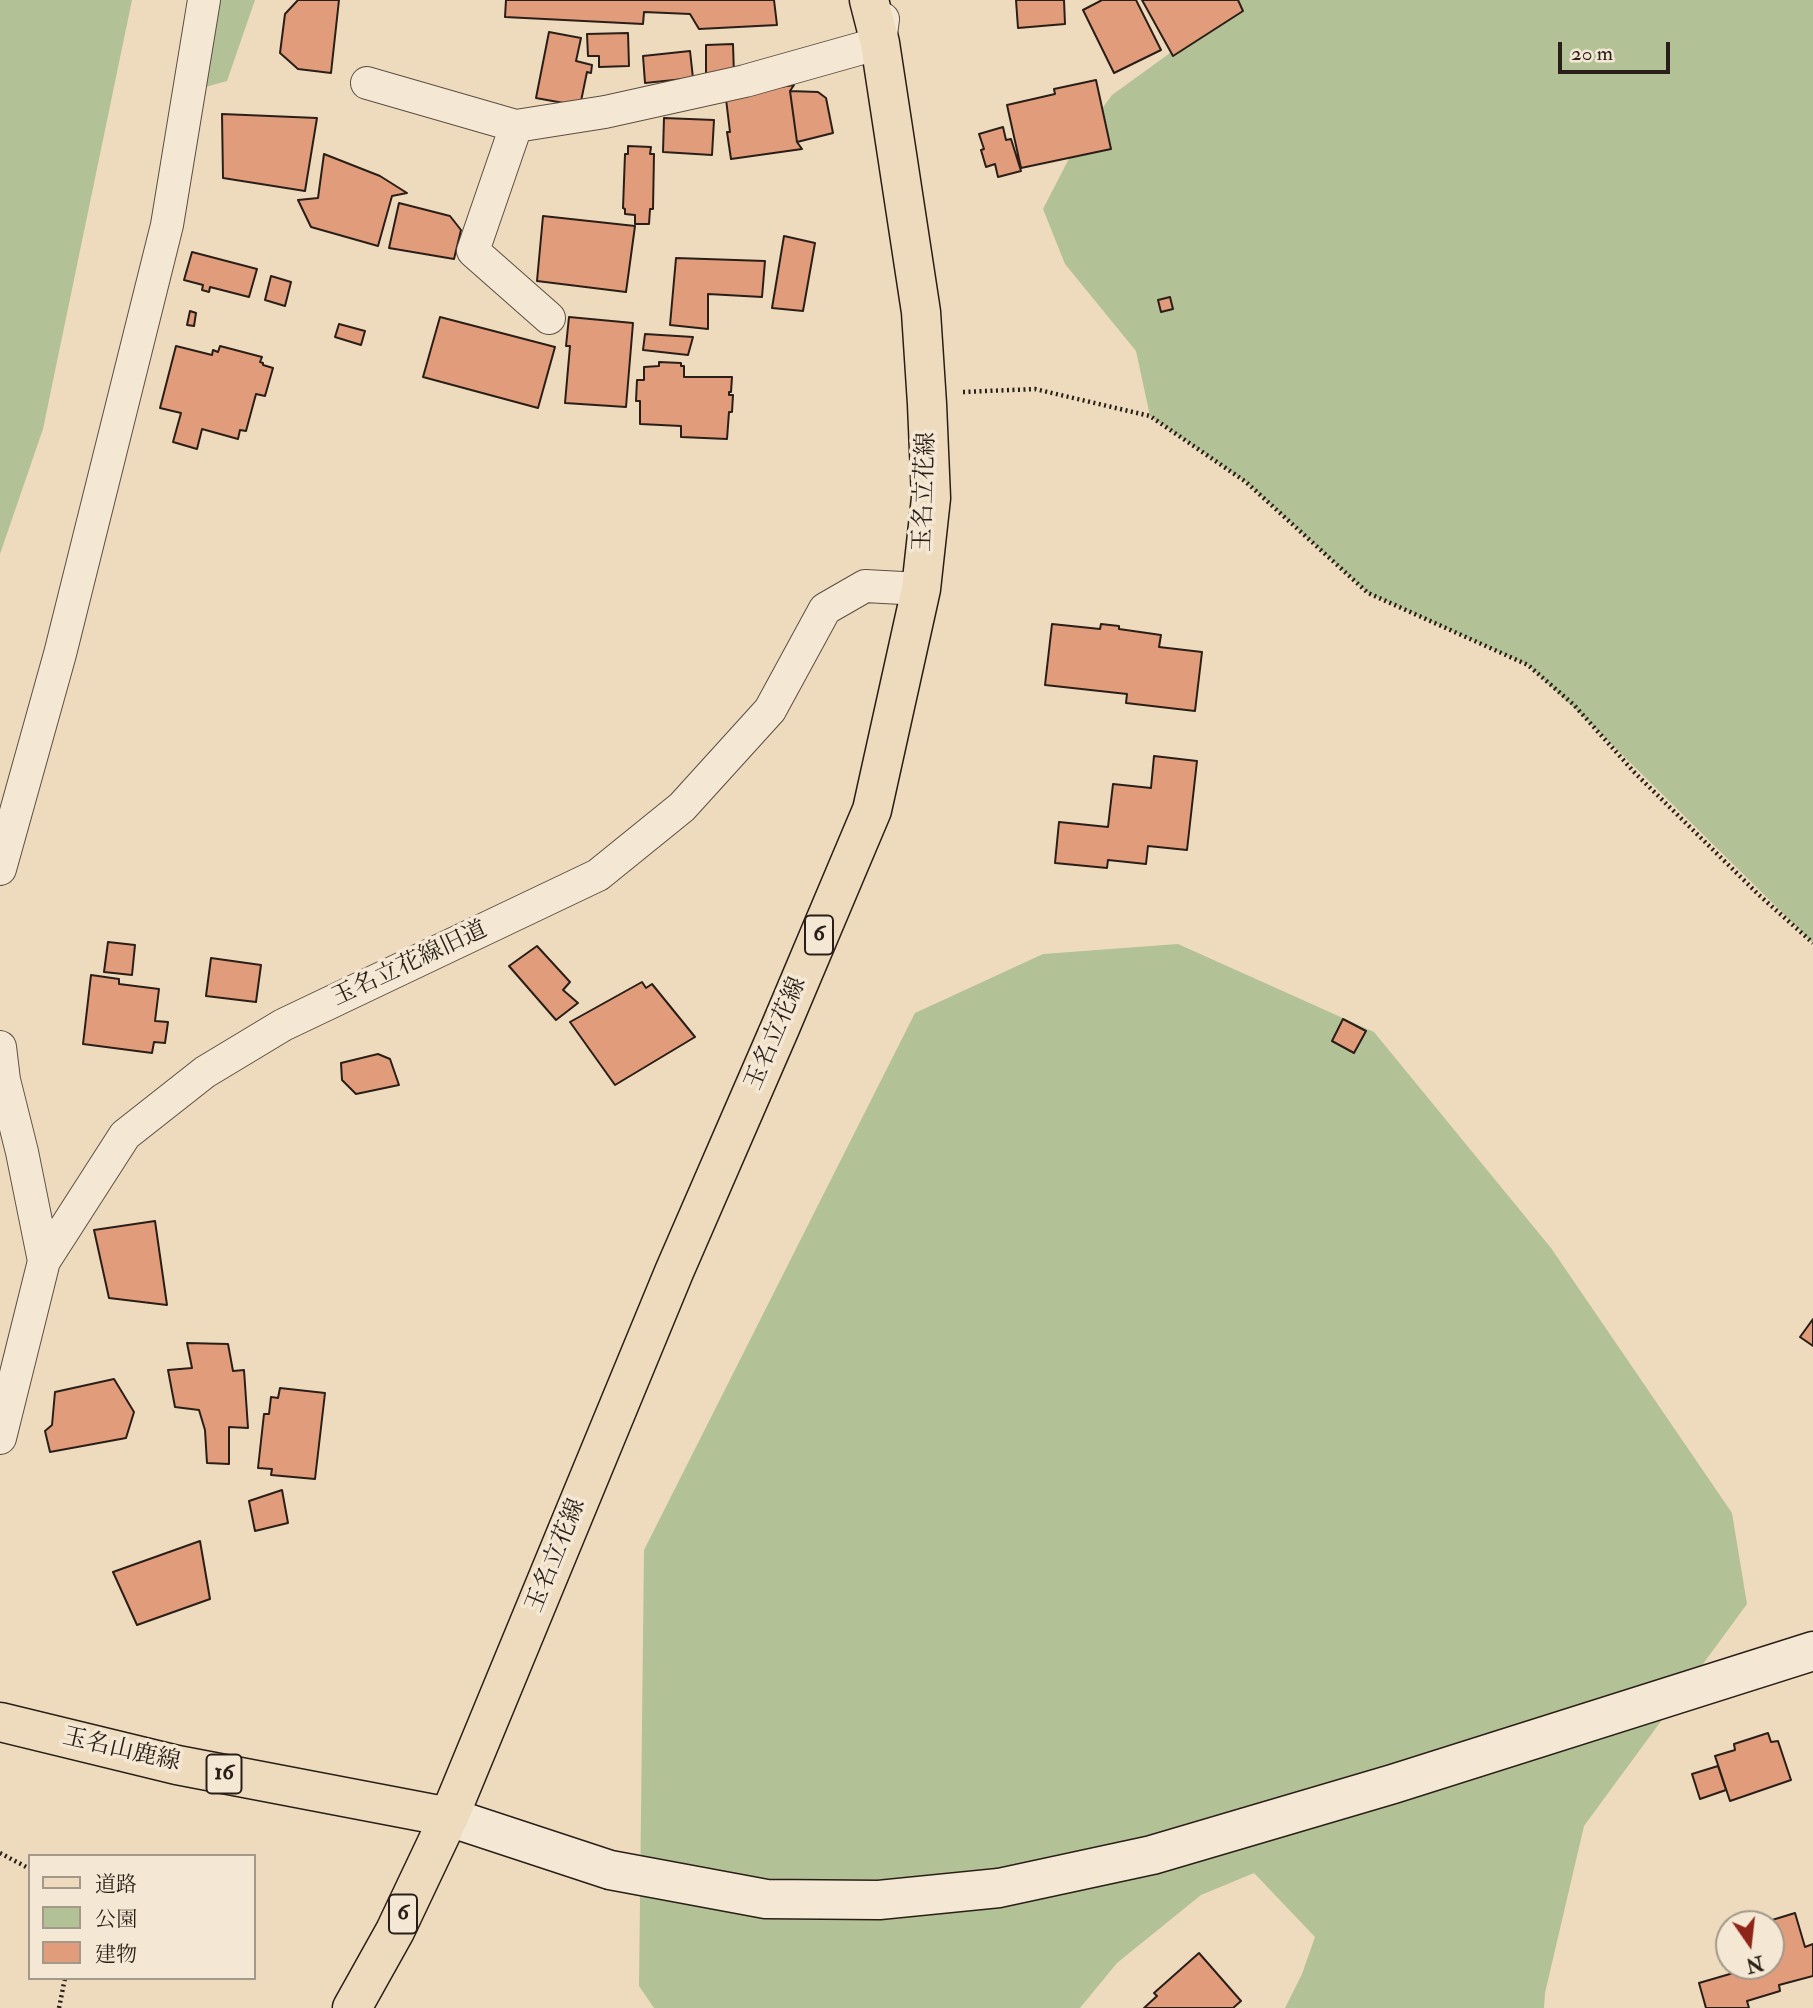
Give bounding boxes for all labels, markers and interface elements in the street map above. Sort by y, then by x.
scale bar [1561,28,1673,72]
text: 20 m [1571,40,1613,67]
street label: 玉名立花線 [910,432,942,552]
street label: 玉名立花線旧道 [328,916,492,1014]
road number: 6 [805,916,833,954]
street label: 玉名立花線 [740,973,814,1095]
street label: 玉名立花線 [521,1495,593,1617]
street label: 玉名山鹿線 [59,1723,183,1779]
road number: 16 [206,1754,242,1794]
legend [28,1854,256,1980]
text: 道路 [95,1871,137,1898]
road number: 6 [389,1895,417,1934]
text: 公園 [95,1906,137,1933]
north arrow [1715,1910,1785,1980]
text: 建物 [95,1941,137,1968]
text: N [1743,1950,1766,1977]

